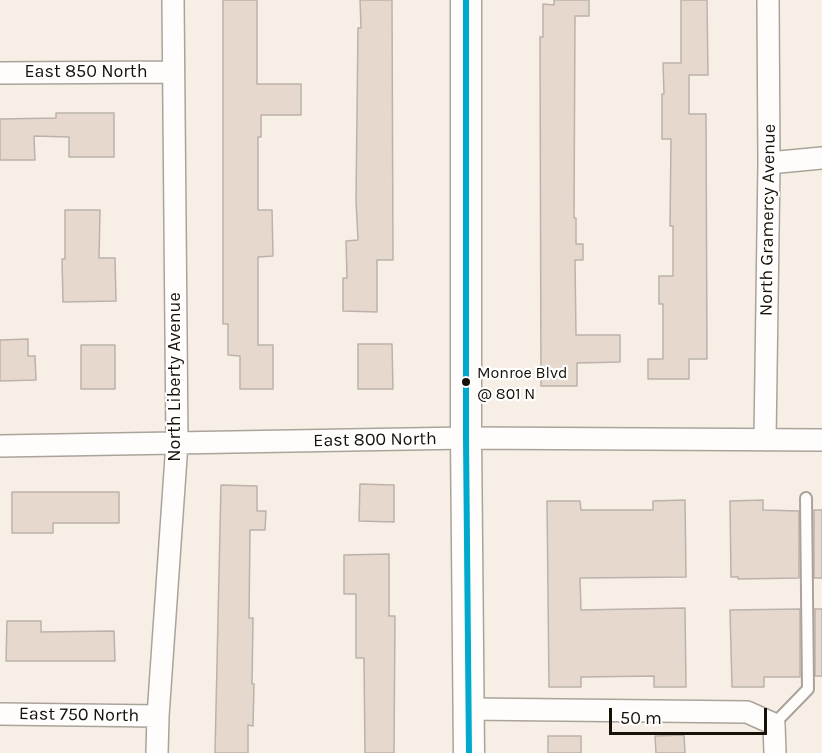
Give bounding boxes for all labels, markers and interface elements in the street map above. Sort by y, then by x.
street label: East 850 North [25,61,147,83]
street label: North Gramercy Avenue [756,124,780,316]
street label: North Liberty Avenue [164,292,186,462]
place label: Monroe Blvd @ 801 N [477,363,567,401]
marker: Monroe Blvd @ 801 N [460,376,472,388]
street label: East 800 North [313,428,437,452]
scale bar [612,696,770,734]
street label: East 750 North [19,703,139,727]
text: 50 m [620,707,662,729]

